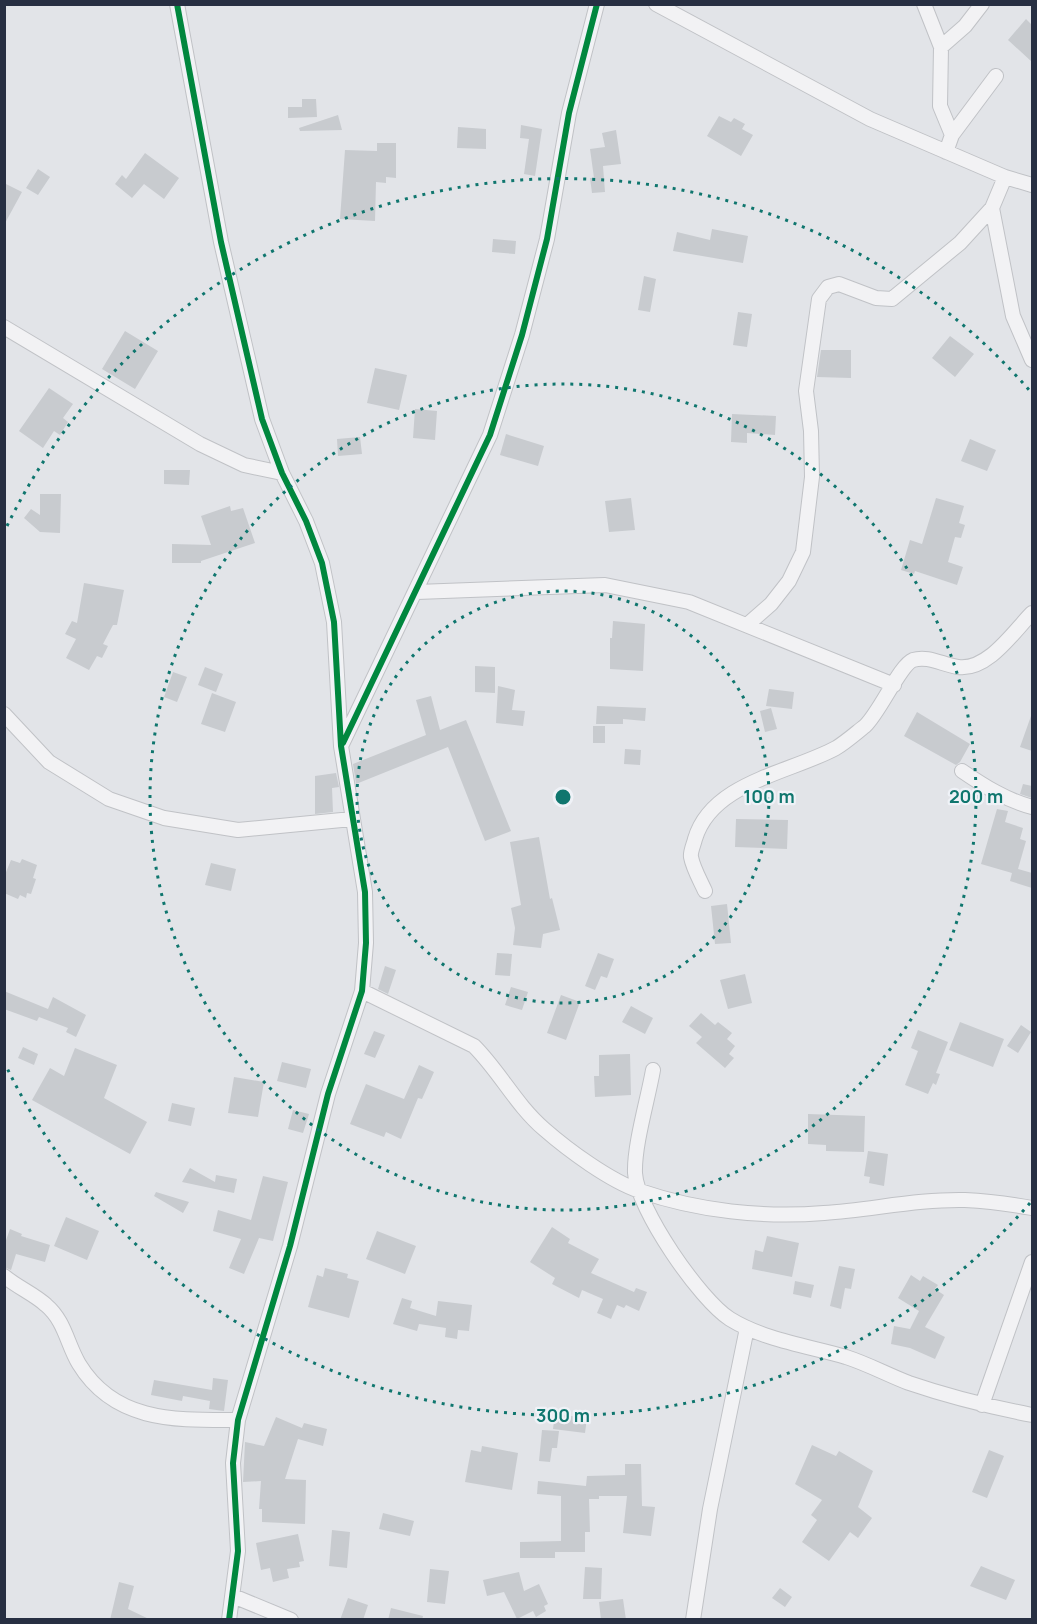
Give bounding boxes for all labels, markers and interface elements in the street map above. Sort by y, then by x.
text: 100 m [743,784,795,808]
text: 200 m [949,784,1003,808]
centre of rings [553,787,573,807]
text: 300 m [536,1403,590,1427]

